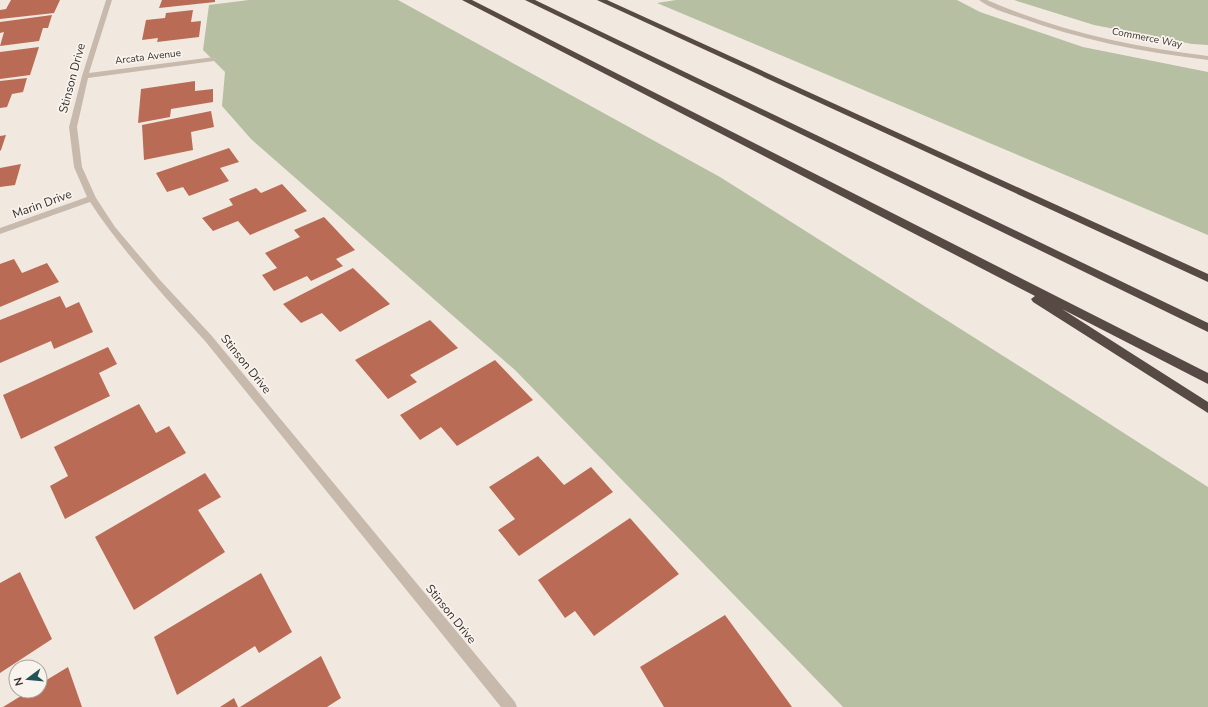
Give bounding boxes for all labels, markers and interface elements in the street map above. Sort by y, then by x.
street label: Commerce Way [1111,24,1184,52]
street label: Stinson Drive [55,41,89,115]
street label: Arcata Avenue [114,46,182,68]
street label: Marin Drive [10,186,74,222]
street label: Stinson Drive [217,331,275,397]
street label: Stinson Drive [422,581,480,647]
north arrow [8,659,48,699]
text: N [11,676,27,688]

